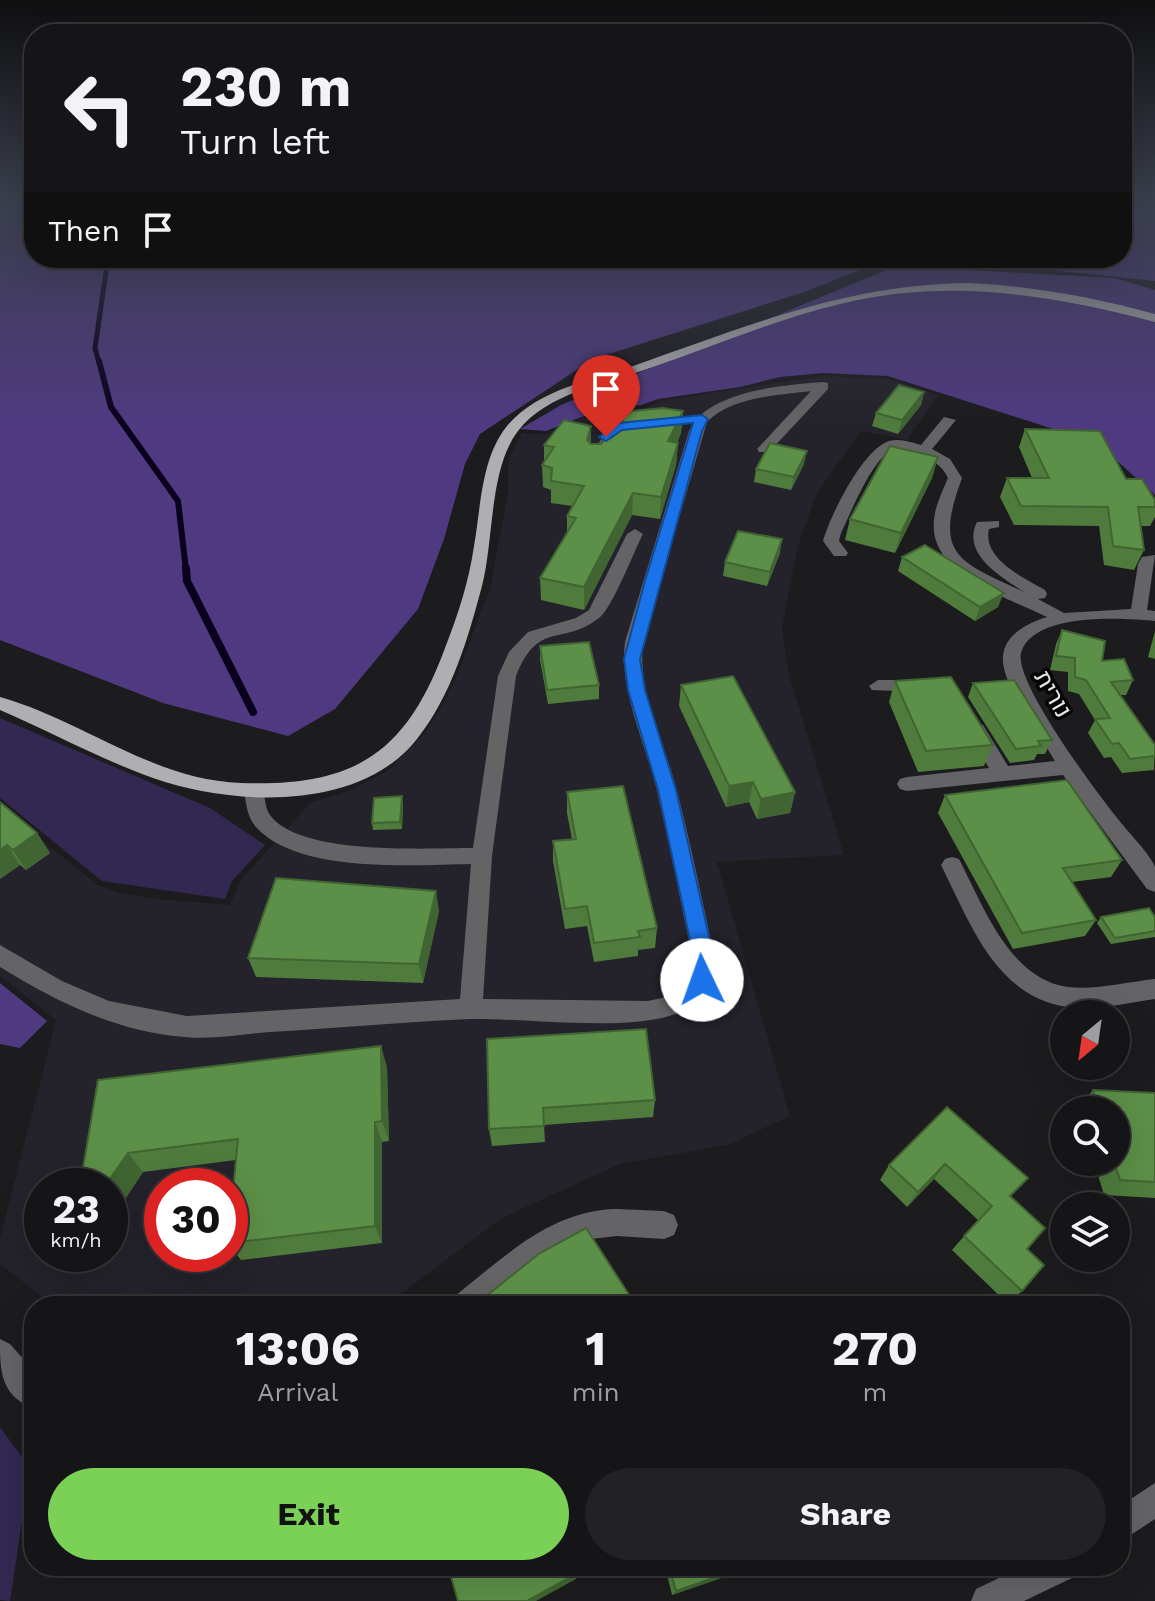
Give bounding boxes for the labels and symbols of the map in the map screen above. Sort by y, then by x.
pin [572,355,640,437]
street label: נורית [1028,665,1078,723]
position arrow [660,938,744,1022]
north arrow [1050,1000,1130,1080]
speed limit sign: 30 [144,1168,248,1272]

